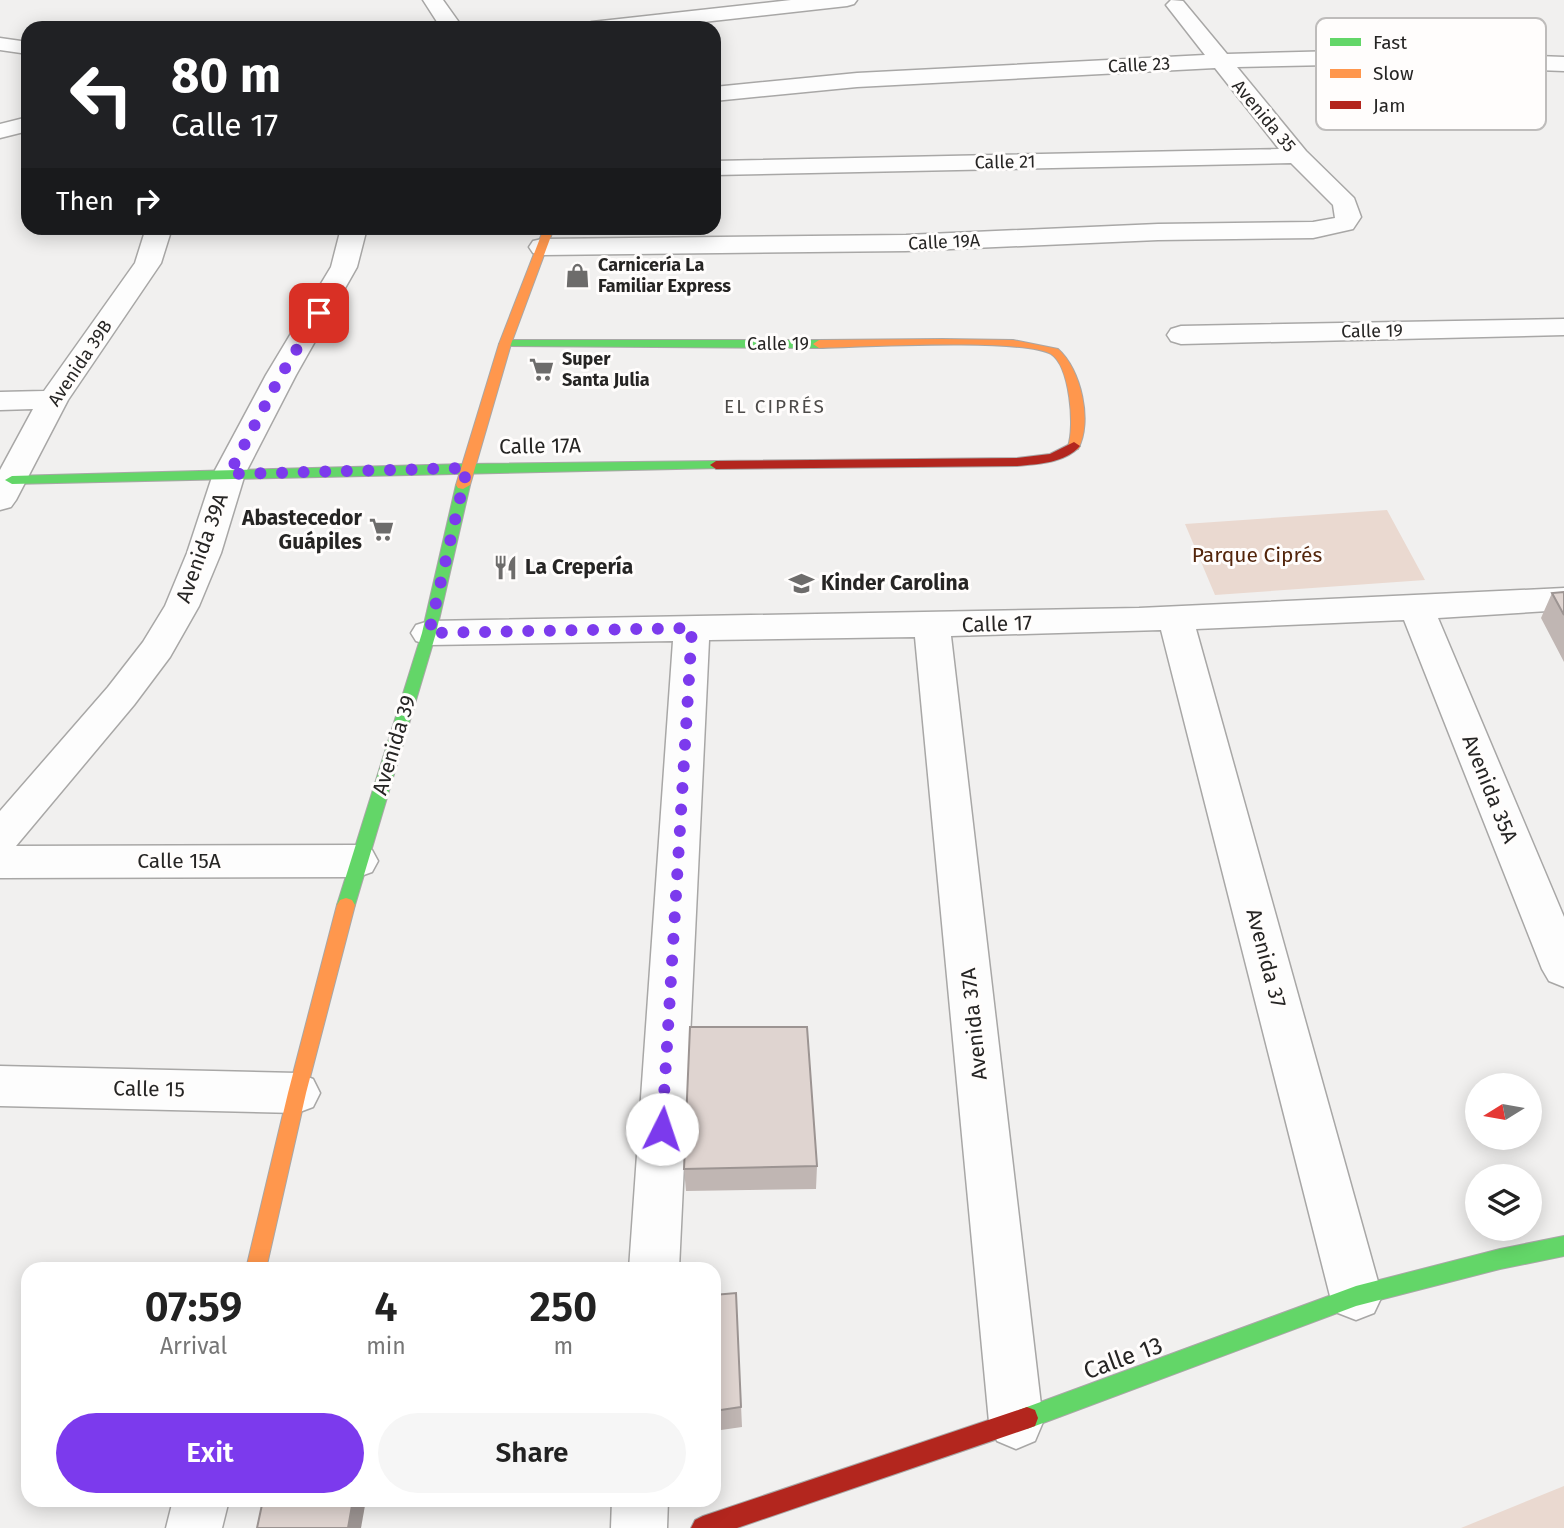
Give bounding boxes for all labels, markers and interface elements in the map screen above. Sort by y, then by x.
legend [1316,18,1546,130]
text: Fast [1373,31,1407,54]
text: 80 m [171,46,281,105]
icon: left [56,49,147,140]
street label: Calle 23 [1107,52,1171,78]
text: Slow [1373,62,1414,85]
street label: Avenida 35 [1227,75,1301,157]
text: Jam [1373,94,1405,117]
text: Calle 17 [171,106,278,144]
street label: Calle 21 [974,150,1036,174]
icon: right [128,182,166,220]
text: Then [56,186,114,217]
street label: Calle 19A [908,229,981,255]
place label: Carnicería La Familiar Express [598,254,731,297]
shop icon: Carnicería La Familiar Express [564,261,592,289]
pin [289,283,349,343]
icon: arrive [300,294,338,332]
street label: Avenida 39B [43,316,117,410]
street label: Calle 19 [1341,319,1403,343]
street label: Calle 19 [747,333,809,355]
place label: Super Santa Julia [562,348,650,391]
supermarket icon: Super Santa Julia [528,355,556,383]
district label: EL CIPRÉS [724,395,826,418]
street label: Calle 17A [499,432,581,460]
street label: Avenida 39A [170,490,234,606]
place label: Abastecedor Guápiles [241,505,363,555]
supermarket icon: Abastecedor Guápiles [368,516,396,544]
park label: Parque Ciprés [1192,542,1323,568]
restaurant icon: La Crepería [491,553,519,581]
place label: La Crepería [525,554,633,580]
school or university icon: Kinder Carolina [787,569,815,597]
place label: Kinder Carolina [821,570,969,596]
street label: Calle 17 [961,610,1033,638]
street label: Avenida 39 [367,692,421,798]
street label: Avenida 35A [1456,731,1524,847]
street label: Calle 15A [137,848,221,874]
street label: Avenida 37 [1240,906,1292,1010]
street label: Avenida 37A [955,967,993,1081]
north arrow [1465,1073,1542,1150]
map controls [1465,1073,1542,1241]
street label: Calle 15 [113,1075,185,1103]
position arrow [625,1092,699,1166]
button: layers [1465,1164,1542,1241]
text: 07:59 [145,1282,243,1332]
text: 4 [374,1282,398,1332]
text: 250 [529,1282,597,1332]
street label: Calle 13 [1080,1331,1166,1385]
text: Arrival [160,1332,227,1360]
text: min [366,1332,406,1360]
text: m [554,1332,573,1360]
button: Exit [56,1413,364,1493]
button: Share [378,1413,686,1493]

